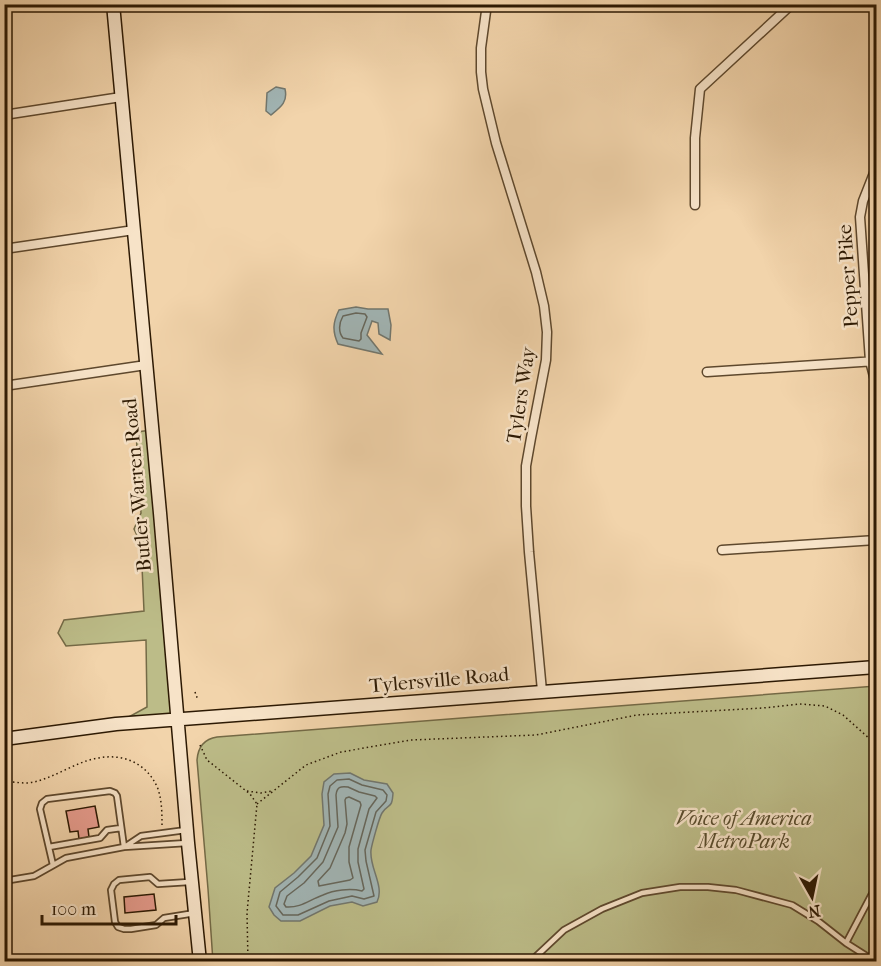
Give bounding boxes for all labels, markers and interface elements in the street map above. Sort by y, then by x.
street label: Pepper Pike [833,223,863,329]
street label: Tylers Way [502,344,540,445]
street label: Butler Warren Road [118,396,156,573]
street label: Tylersville Road [368,662,511,698]
park label: Voice of America MetroPark [676,807,812,853]
north arrow [782,867,842,927]
scale bar [42,888,176,926]
text: 100 m [51,899,96,920]
text: N [806,901,822,922]

